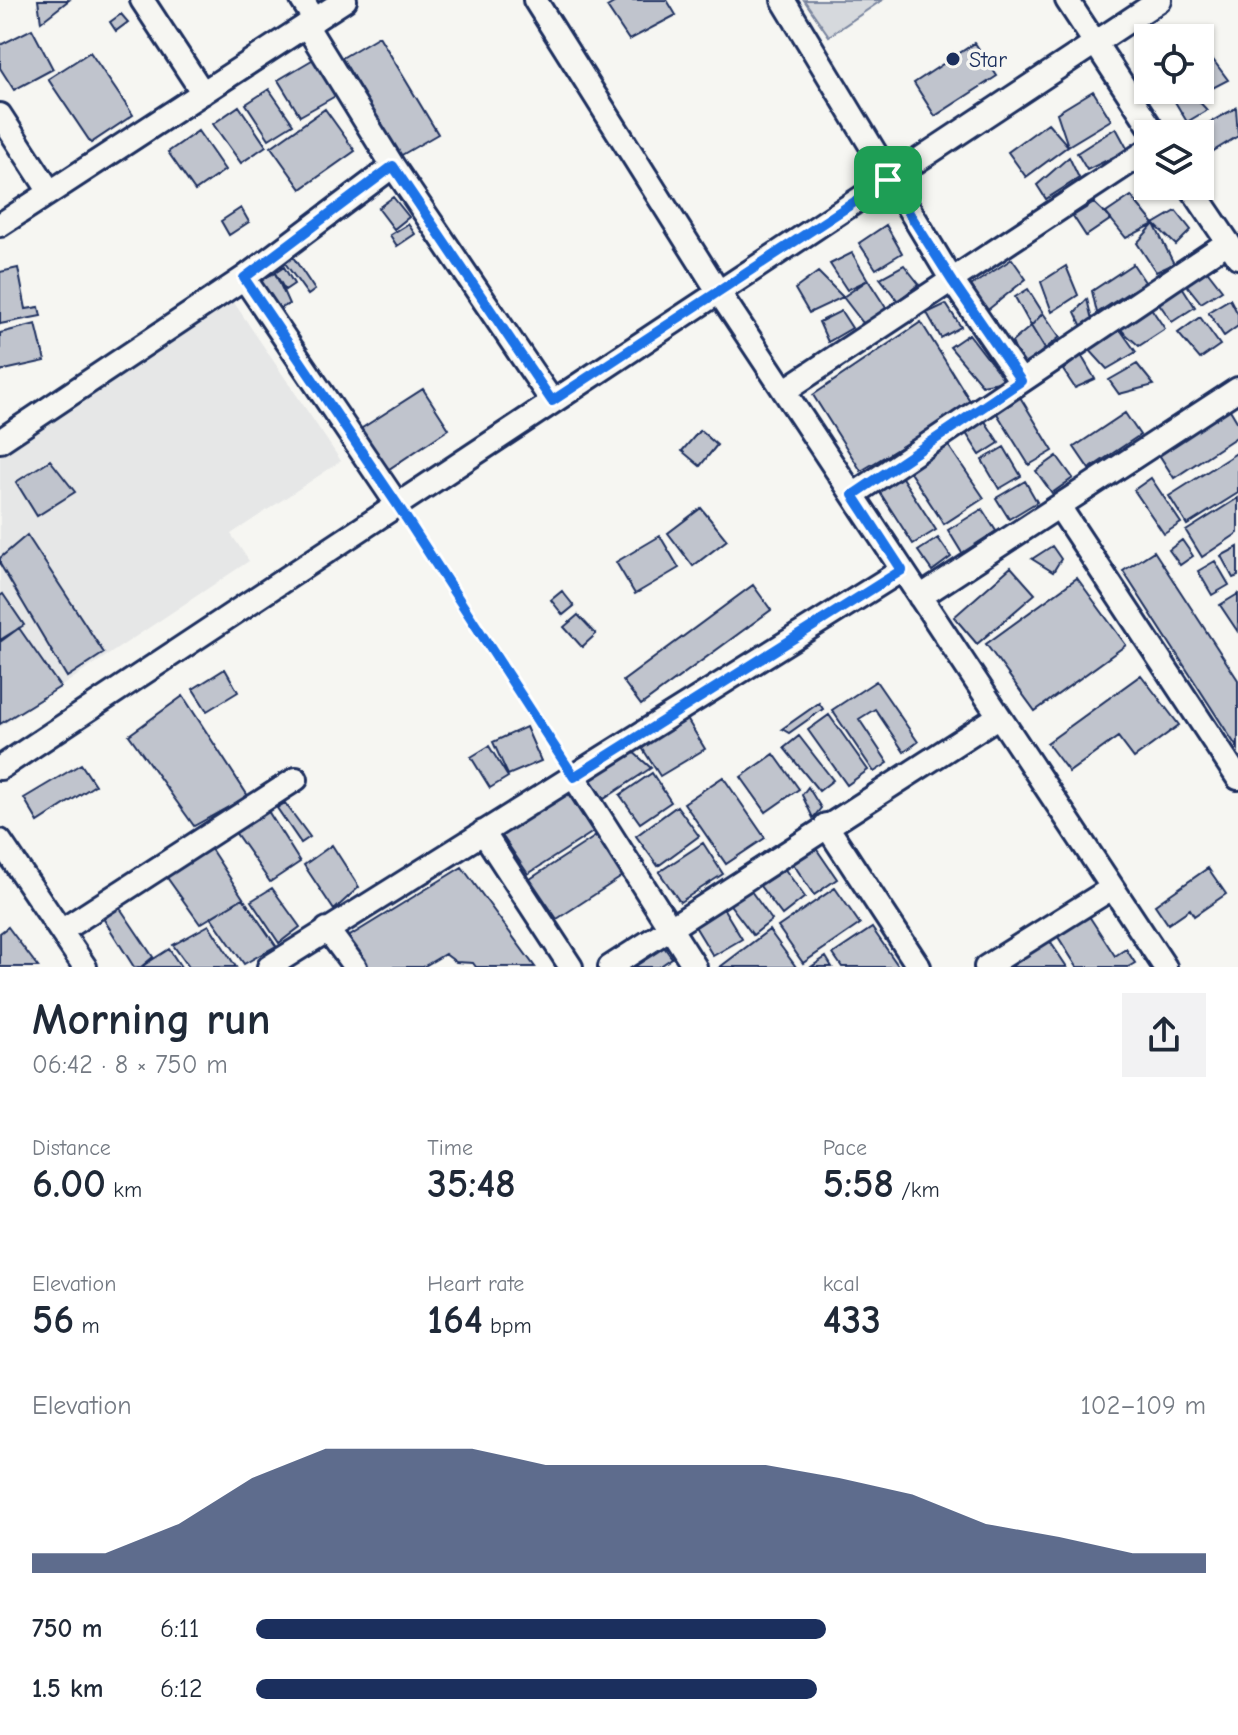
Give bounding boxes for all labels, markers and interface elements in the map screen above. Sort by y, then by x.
map controls [1134,24,1214,200]
button: locate [1134,24,1214,104]
place label: Star [969,47,1007,73]
marker: Star [944,50,962,68]
button: layers [1134,120,1214,200]
pin [854,146,922,214]
icon: arrive [866,158,910,202]
button: share [1122,993,1206,1077]
text: Morning run [32,994,271,1045]
text: 06:42 · 8 × 750 m [32,1050,228,1080]
text: Distance [32,1135,111,1161]
text: Time [427,1135,473,1161]
text: Pace [823,1135,867,1161]
text: 6.00 [32,1161,106,1207]
text: 35:48 [427,1161,516,1207]
text: 5:58 [823,1161,894,1207]
text: km [106,1177,142,1203]
text: /km [894,1177,940,1203]
text: Elevation [32,1271,116,1297]
text: Heart rate [427,1271,524,1297]
text: kcal [823,1271,860,1297]
text: 56 [32,1297,74,1343]
text: 164 [427,1297,483,1343]
text: 433 [823,1297,881,1343]
text: m [74,1313,100,1339]
text: bpm [483,1313,532,1339]
text: Elevation [32,1391,132,1421]
text: 102–109 m [1081,1391,1206,1421]
text: 750 m [32,1614,102,1644]
text: 6:11 [160,1614,199,1644]
text: 1.5 km [32,1674,103,1704]
text: 6:12 [160,1674,203,1704]

